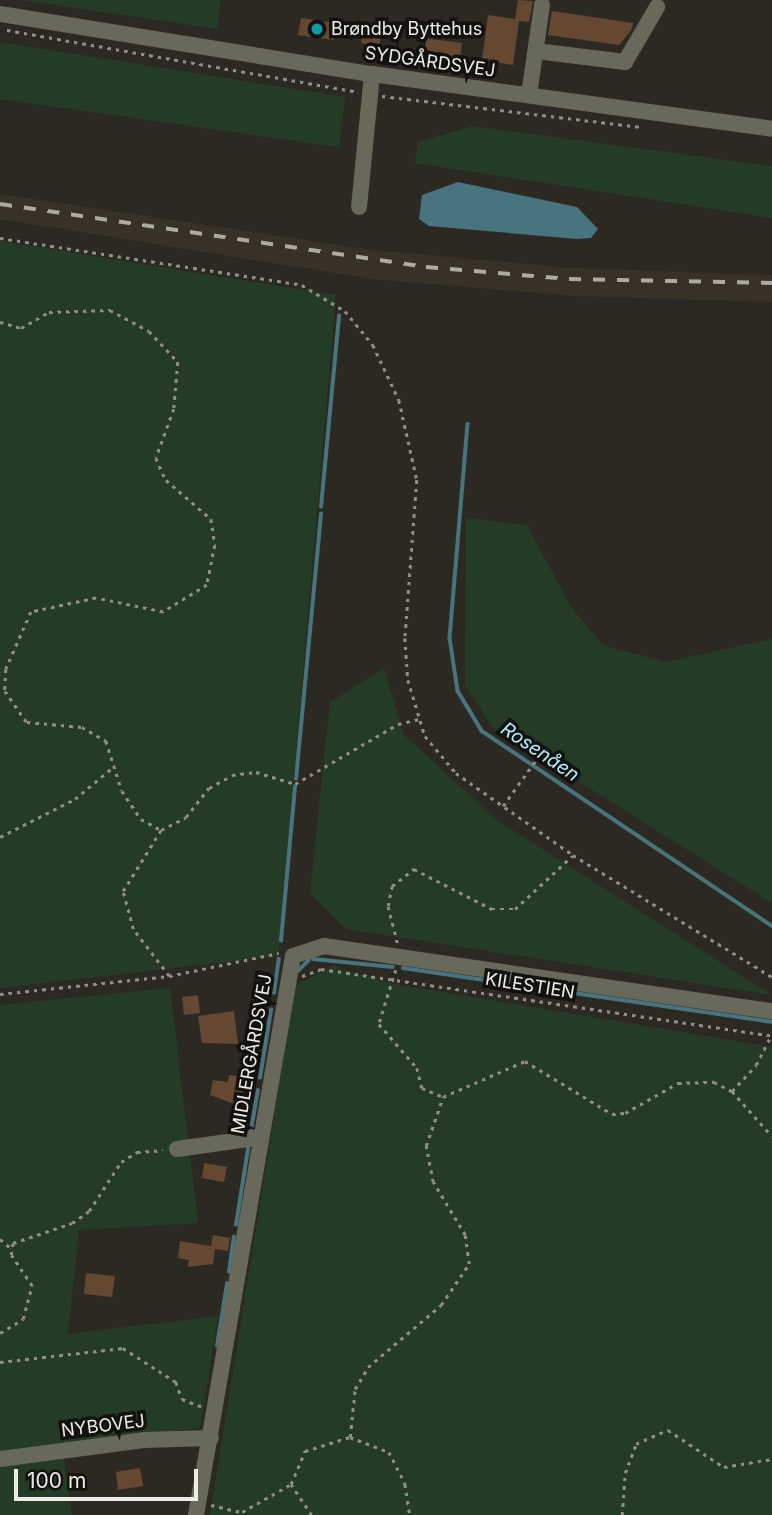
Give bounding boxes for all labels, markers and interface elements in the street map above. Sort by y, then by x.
place label: Brøndby Byttehus [331,18,482,40]
marker: Brøndby Byttehus [309,21,325,37]
street label: SYDGÅRDSVEJ [363,42,497,82]
water label: Rosenåen [497,718,583,786]
street label: KILESTIEN [484,968,576,1004]
street label: MIDLERGÅRDSVEJ [227,972,277,1136]
street label: NYBOVEJ [60,1410,146,1442]
scale bar [18,1456,201,1500]
text: 100 m [27,1468,86,1493]

